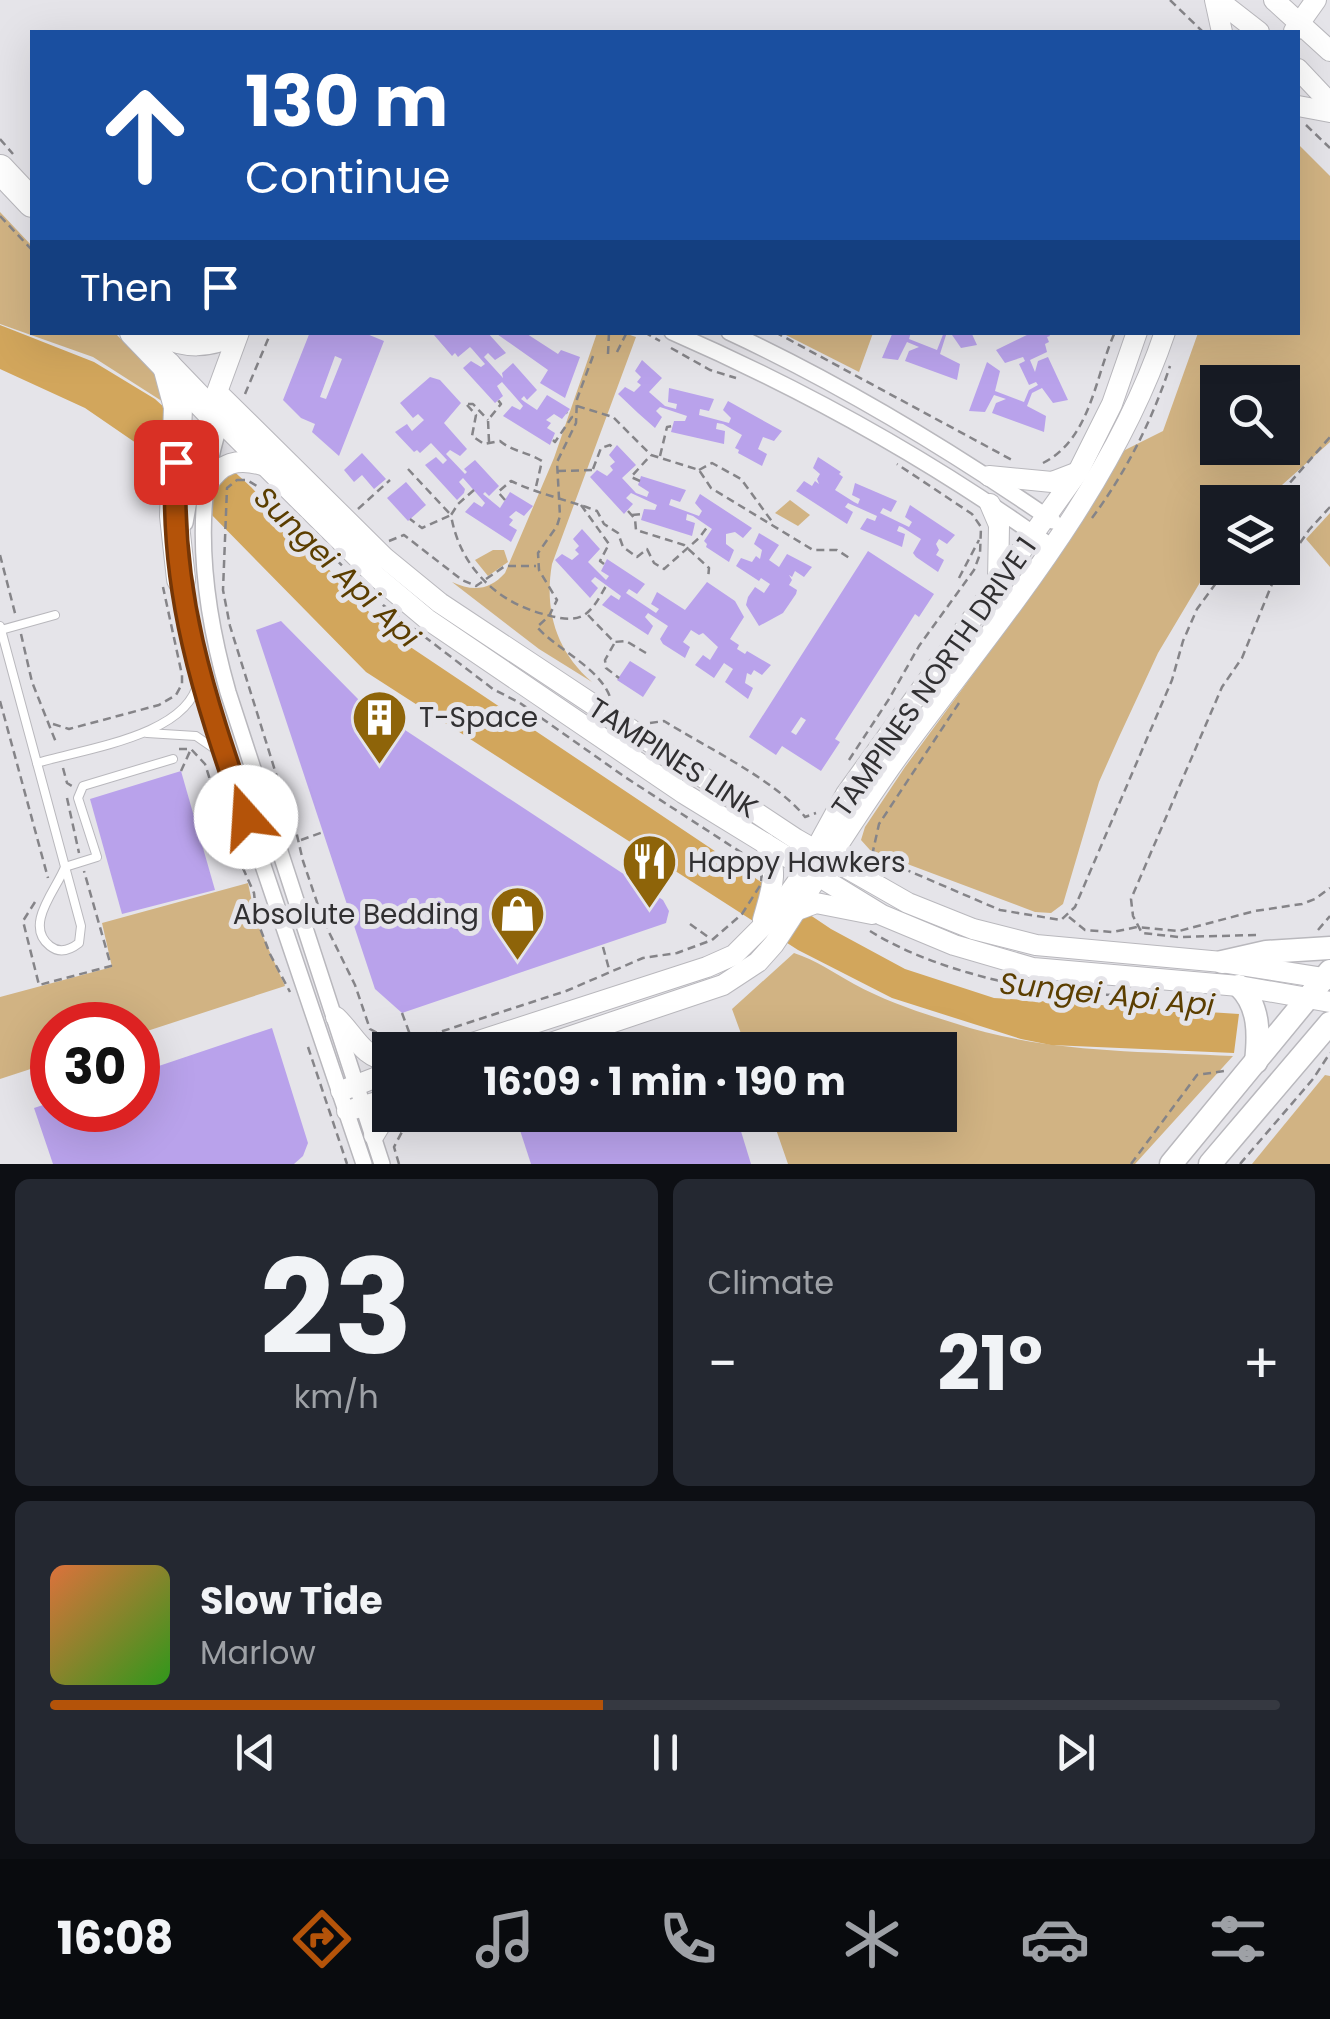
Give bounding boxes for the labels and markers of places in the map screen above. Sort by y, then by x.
pin [134,420,219,505]
building icon: T-Space [350,687,410,766]
place label: T-Space [419,698,538,737]
restaurant icon: Happy Hawkers [619,832,679,911]
place label: Happy Hawkers [688,843,906,882]
shop icon: Absolute Bedding [488,884,548,963]
place label: Absolute Bedding [233,895,479,934]

